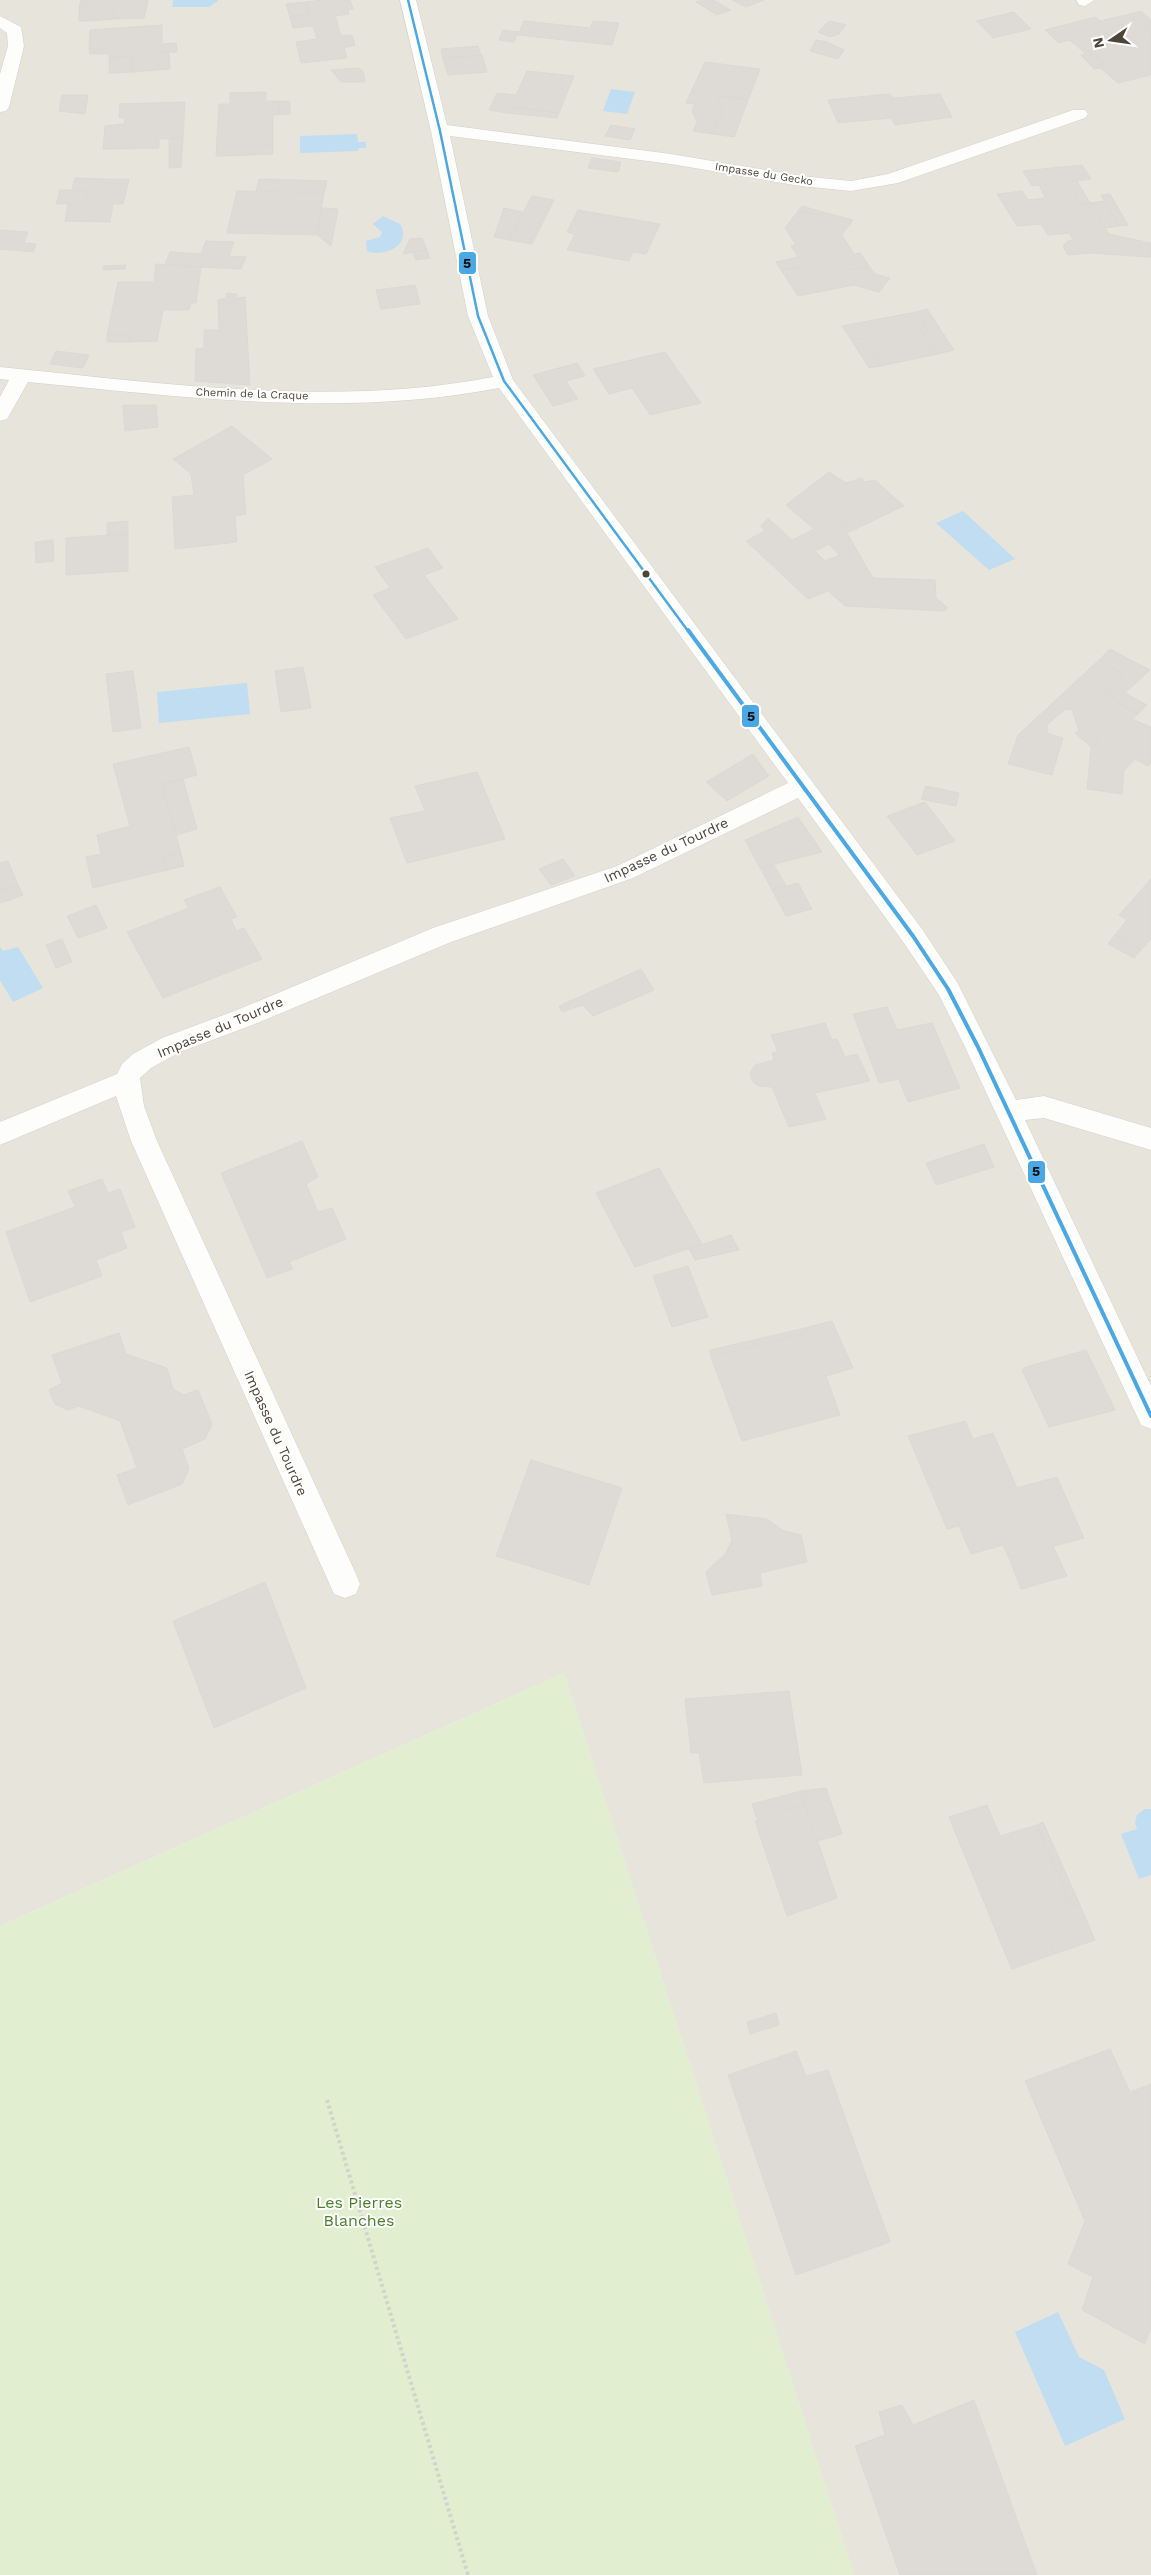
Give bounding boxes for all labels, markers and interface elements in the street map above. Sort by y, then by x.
north arrow [1086,15,1136,65]
text: N [1089,36,1107,50]
street label: Impasse du Gecko [714,160,814,188]
line badge: 5 [458,251,477,275]
text: 5 [463,255,471,271]
street label: Chemin de la Craque [195,386,309,402]
unlabelled marker [641,569,651,579]
line badge: 5 [741,704,760,728]
text: 5 [747,708,755,724]
street label: Impasse du Tourdre [601,814,731,886]
street label: Impasse du Tourdre [155,993,285,1061]
line badge: 5 [1027,1160,1046,1184]
text: 5 [1032,1163,1040,1179]
street label: Impasse du Tourdre [241,1368,311,1498]
park label: Les Pierres Blanches [316,2193,402,2230]

